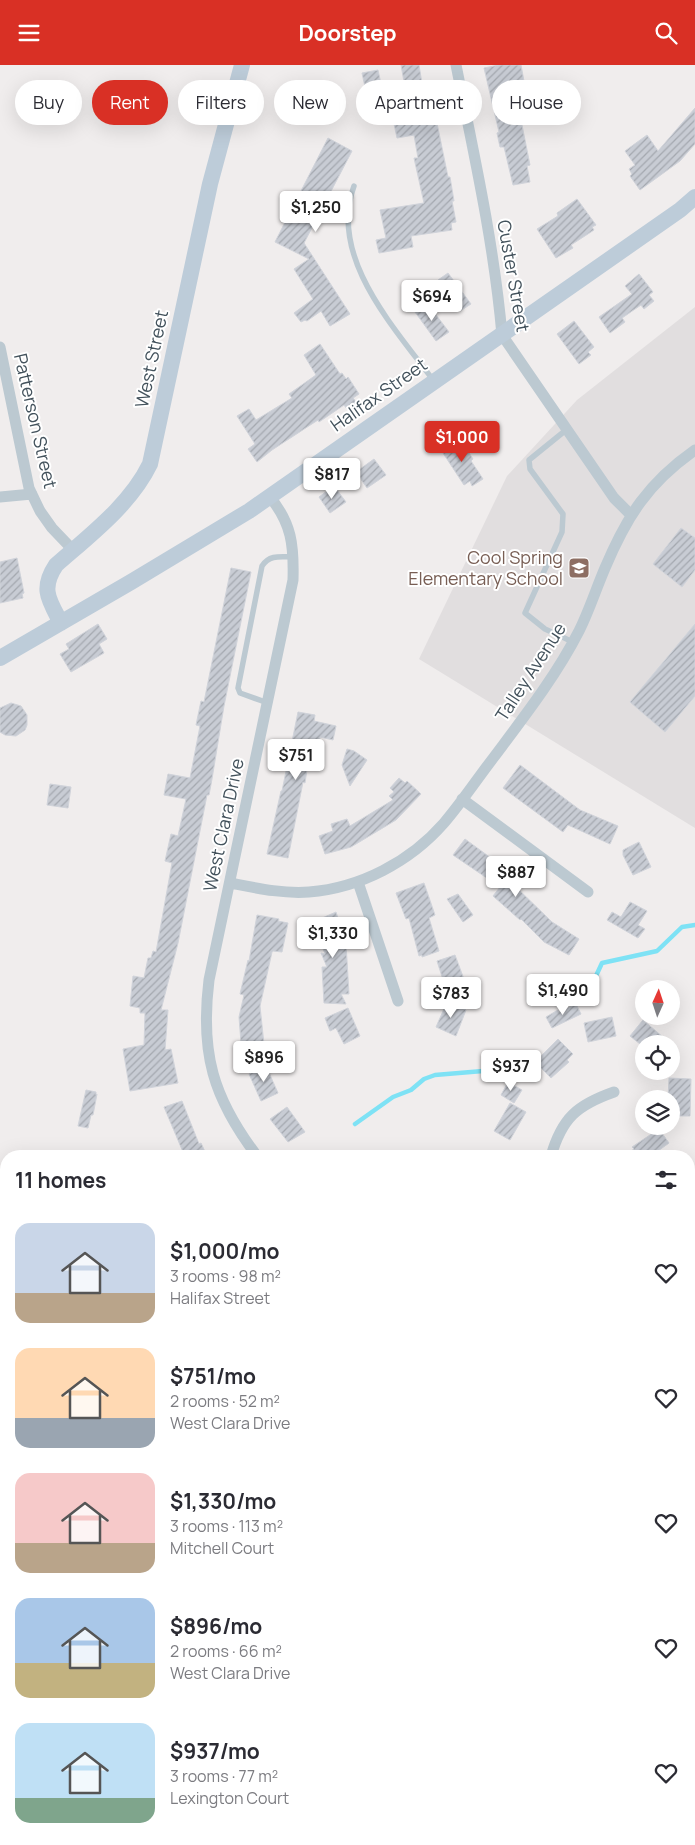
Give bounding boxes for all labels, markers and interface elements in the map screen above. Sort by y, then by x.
text: Doorstep [298,18,397,48]
icon: menu [15,19,43,47]
icon: search [652,19,680,47]
chip: Buy [15,80,82,125]
chip: Rent [92,80,168,125]
chip: Filters [178,80,264,125]
chip: New [274,80,346,125]
chip: Apartment [356,80,482,125]
chip: House [492,80,581,125]
pin: $1,250 [275,191,357,233]
text: $1,250 [291,196,341,218]
street label: Custer Street [492,218,536,334]
pin: $694 [402,279,462,322]
text: $694 [412,285,452,307]
street label: West Street [129,308,173,410]
street label: Patterson Street [9,351,63,491]
street label: Halifax Street [325,352,432,436]
pin: $1,000 [421,421,503,463]
text: $1,000 [436,426,488,448]
pin: $817 [302,457,362,500]
text: $817 [314,463,350,485]
place label: Cool Spring Elementary School [408,545,563,590]
school or university icon: Cool Spring Elementary School [567,556,591,580]
street label: Talley Avenue [489,618,571,725]
pin: $751 [266,739,326,781]
text: $751 [279,744,313,766]
street label: West Clara Drive [197,756,249,894]
pin: $887 [486,855,546,898]
text: $887 [497,861,535,883]
pin: $1,330 [292,917,374,959]
text: $1,330 [308,922,358,944]
pin: $1,490 [522,973,604,1016]
pin: $783 [421,977,481,1019]
text: $1,490 [537,979,589,1001]
north arrow [635,980,680,1025]
map controls [635,980,680,1135]
text: $783 [432,982,470,1004]
button: locate [635,1035,680,1080]
pin: $896 [234,1041,294,1083]
text: $896 [244,1046,284,1068]
pin: $937 [481,1049,541,1092]
text: $937 [492,1055,530,1077]
button: layers [635,1090,680,1135]
text: 11 homes [15,1166,106,1194]
icon: filters [652,1166,680,1194]
text: $1,000/mo [170,1237,280,1265]
icon: home [55,1243,115,1303]
icon: heart [652,1259,680,1287]
text: 3 rooms · 98 m² [170,1265,281,1287]
text: Halifax Street [170,1287,270,1309]
text: $751/mo [170,1362,256,1390]
icon: home [55,1368,115,1428]
icon: heart [652,1384,680,1412]
text: 2 rooms · 52 m² [170,1390,280,1412]
text: West Clara Drive [170,1412,290,1434]
text: $1,330/mo [170,1487,276,1515]
icon: home [55,1493,115,1553]
icon: heart [652,1509,680,1537]
text: 3 rooms · 113 m² [170,1515,283,1537]
text: Mitchell Court [170,1537,274,1559]
text: $896/mo [170,1612,262,1640]
icon: home [55,1618,115,1678]
icon: heart [652,1634,680,1662]
text: 2 rooms · 66 m² [170,1640,282,1662]
text: West Clara Drive [170,1662,290,1684]
text: $937/mo [170,1737,260,1765]
icon: home [55,1743,115,1803]
icon: heart [652,1759,680,1787]
text: 3 rooms · 77 m² [170,1765,278,1787]
text: Lexington Court [170,1787,289,1809]

